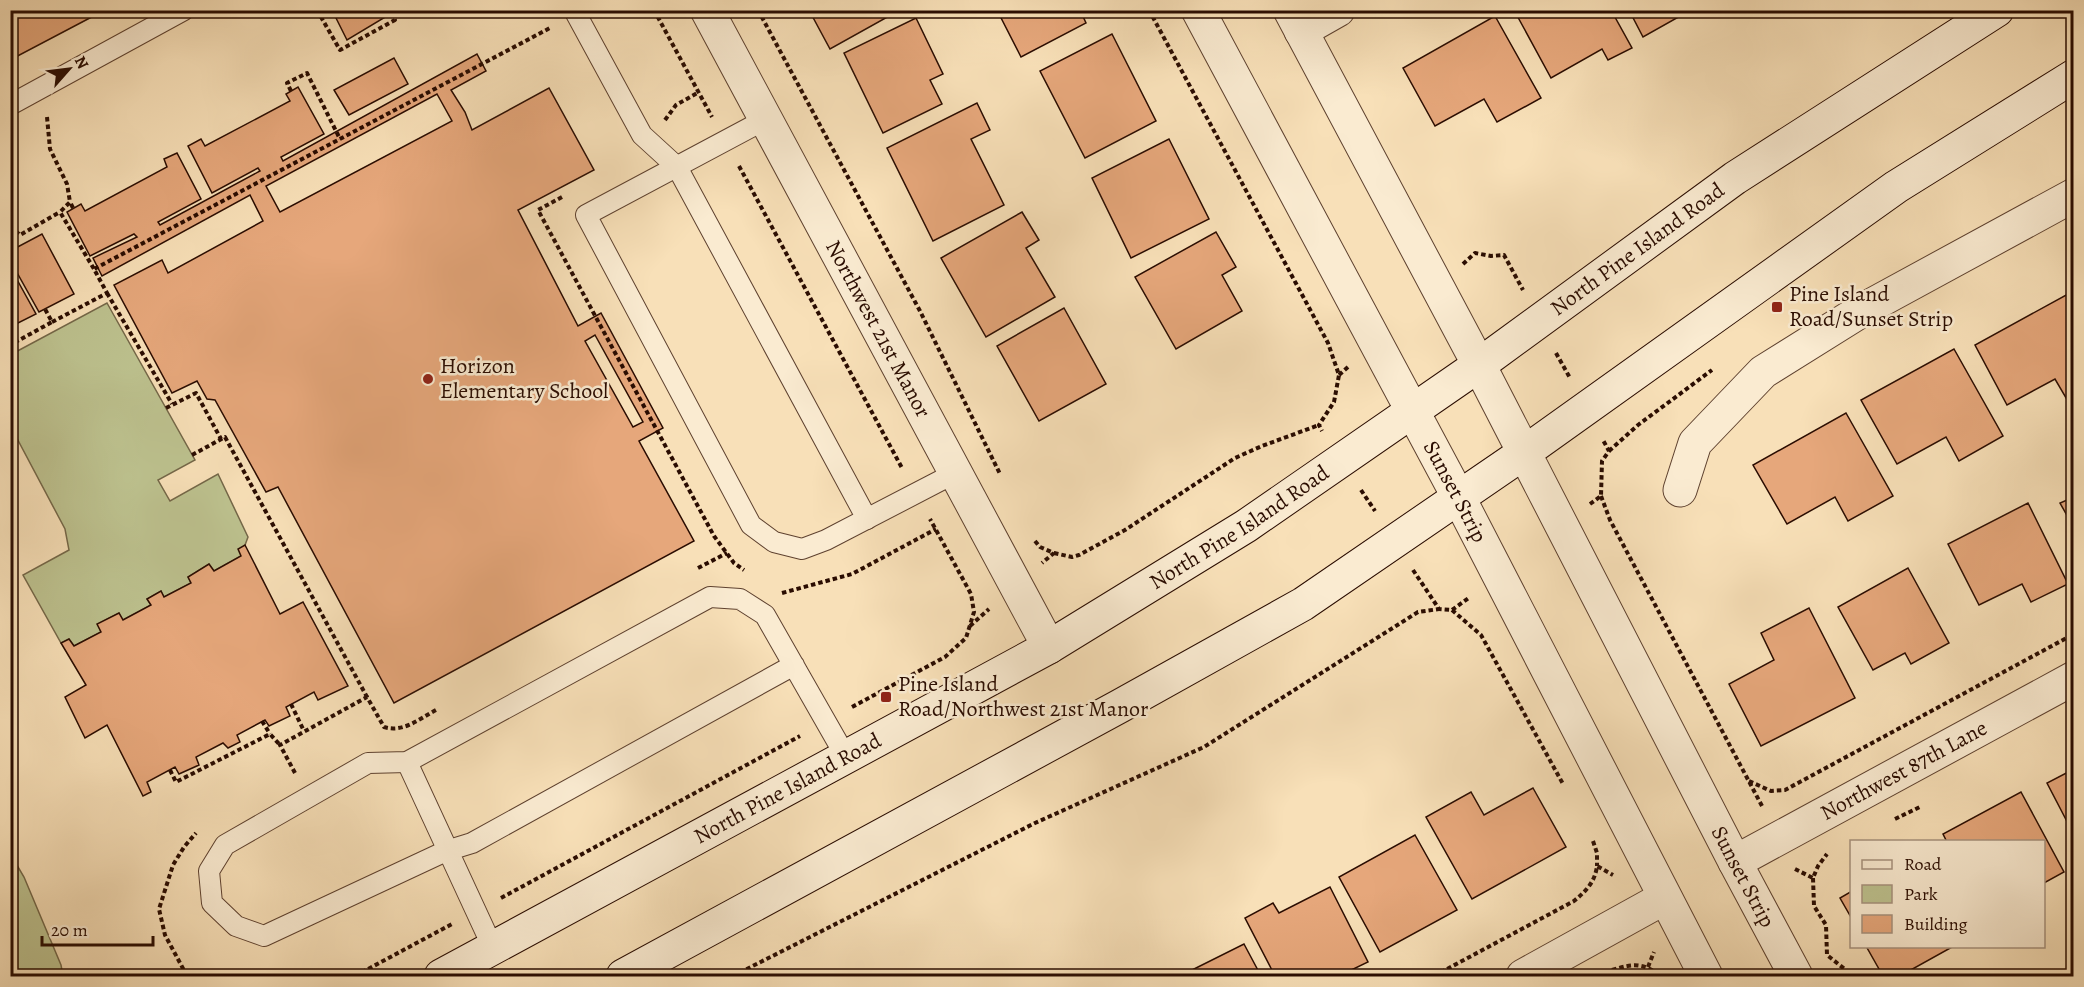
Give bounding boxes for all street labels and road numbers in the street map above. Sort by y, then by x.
street label: North Pine Island Road [1544,175,1731,323]
street label: Northwest 21st Manor [818,235,938,423]
street label: Sunset Strip [1416,435,1494,548]
street label: North Pine Island Road [1144,458,1335,597]
street label: Northwest 87th Lane [1815,713,1992,828]
street label: North Pine Island Road [689,726,887,851]
street label: Sunset Strip [1704,821,1782,933]

